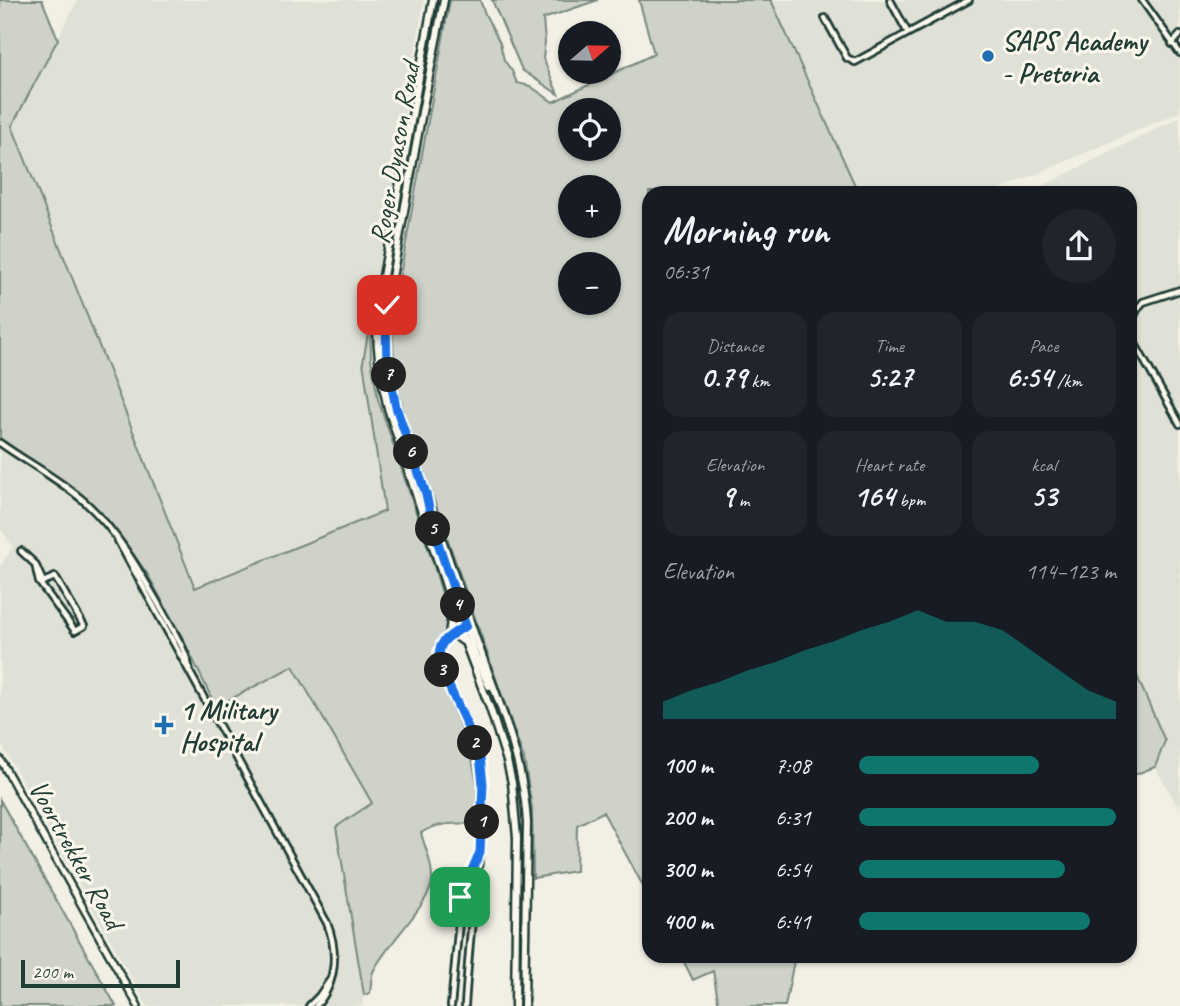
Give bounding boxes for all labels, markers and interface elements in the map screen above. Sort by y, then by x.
north arrow [558,21,621,84]
map controls [558,21,621,315]
place label: SAPS Academy - Pretoria [1002,23,1149,90]
marker: SAPS Academy - Pretoria [980,48,996,64]
street label: Roger Dyason Road [361,56,428,247]
button: locate [558,98,621,161]
button: + [558,175,621,238]
text: Morning run [663,207,829,254]
button: share [1042,209,1116,283]
button: − [558,252,621,315]
text: 06:31 [663,257,709,286]
pin [357,275,417,335]
icon: check [368,286,406,324]
text: Distance [707,334,764,358]
text: Time [875,334,904,358]
text: Pace [1029,334,1058,358]
pin: 7 [372,358,406,392]
text: 0.79 [701,358,747,396]
text: 5:27 [867,358,912,396]
text: 6:54 [1006,358,1052,396]
text: 7 [384,362,393,386]
text: km [747,369,770,393]
text: /km [1052,369,1082,393]
pin: 6 [394,434,428,470]
text: 6 [406,439,415,463]
text: Elevation [706,453,764,477]
text: Heart rate [855,453,924,477]
text: kcal [1031,453,1056,477]
text: 9 [721,477,734,515]
text: 164 [854,477,895,515]
text: 53 [1031,477,1057,515]
text: m [734,488,749,512]
text: bpm [895,488,925,512]
pin: 5 [416,512,450,546]
text: 5 [428,516,437,540]
text: Elevation [663,557,734,586]
text: 114–123 m [1025,557,1116,586]
pin: 4 [440,588,476,622]
text: 4 [453,592,462,616]
pin: 3 [424,652,460,688]
text: 3 [437,657,446,681]
place label: 1 Military Hospital [180,692,279,759]
marker: 1 Military Hospital [154,715,174,735]
pin: 2 [458,726,492,760]
text: 2 [470,730,479,754]
text: 100 m [663,751,713,780]
text: 7:08 [775,751,811,780]
street label: Voortrekker Road [21,774,134,938]
text: 200 m [663,803,713,832]
text: 6:31 [775,803,811,832]
pin: 1 [464,804,500,840]
text: 1 [477,809,486,833]
text: 300 m [663,855,713,884]
text: 6:54 [775,855,811,884]
pin [430,867,490,927]
icon: arrive [441,878,479,916]
text: 400 m [663,907,713,936]
text: 6:41 [775,907,811,936]
scale bar [21,957,180,989]
text: 200 m [32,960,73,984]

